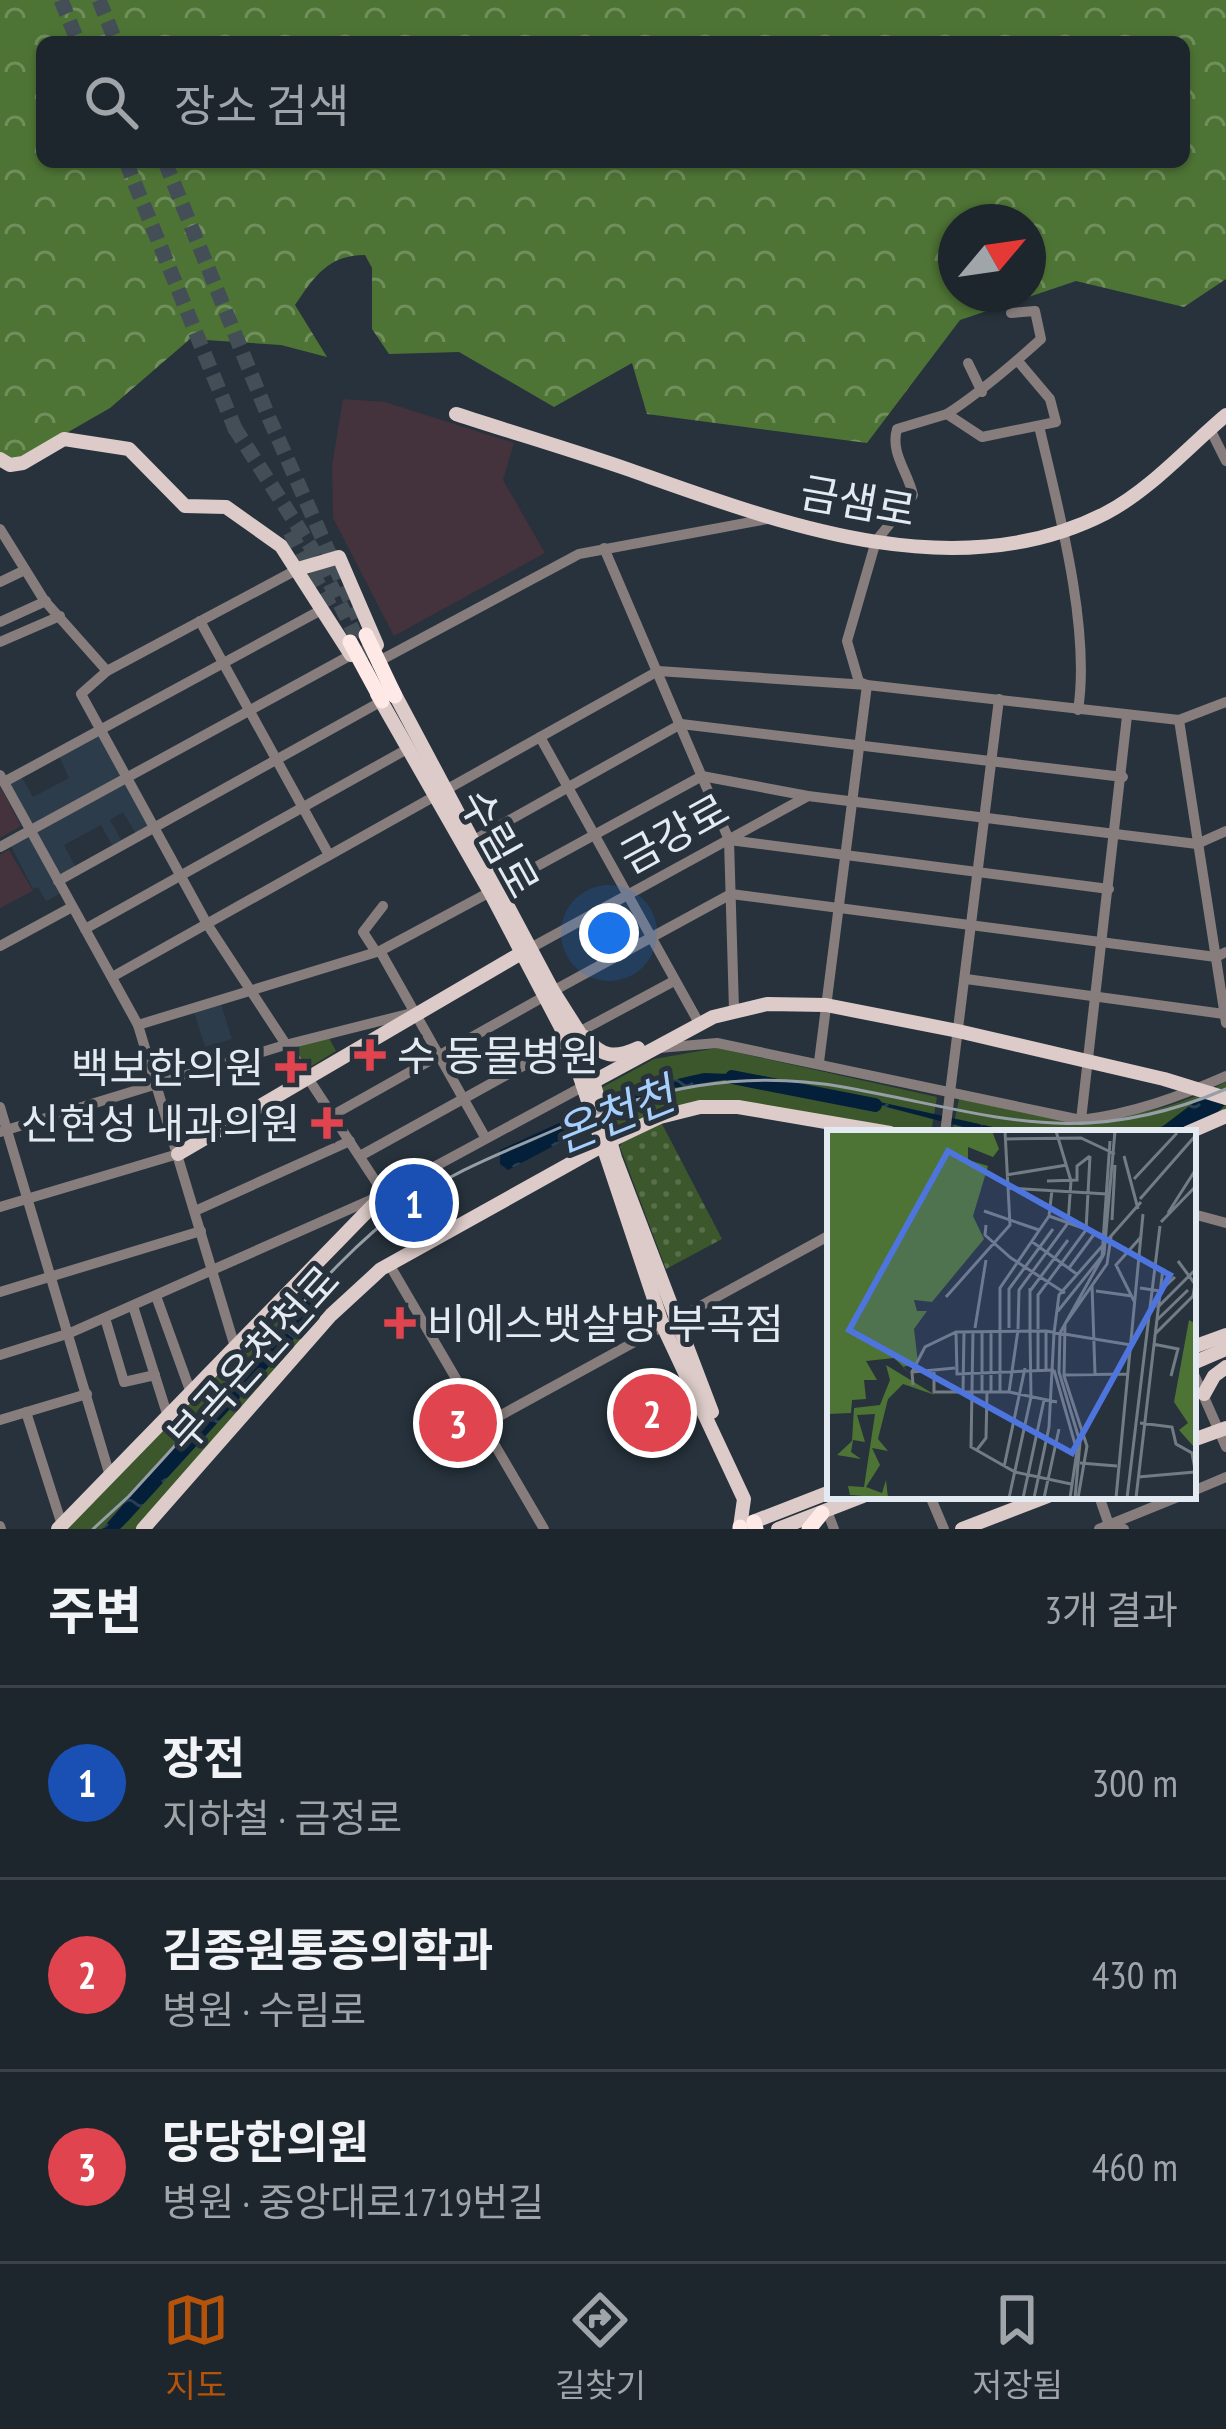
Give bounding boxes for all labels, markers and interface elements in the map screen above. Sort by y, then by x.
search box [36,36,1190,168]
icon: search [78,69,144,135]
text: 장소 검색 [174,76,349,134]
north arrow [938,204,1046,312]
street label: 금샘로 [796,464,920,538]
street label: 수림로 [448,779,552,907]
street label: 금강로 [610,781,738,885]
your location [579,903,639,963]
place label: 수 동물병원 [397,1028,599,1083]
marker: 수 동물병원 [354,1039,386,1071]
place label: 백보한의원 [71,1040,264,1095]
marker: 백보한의원 [275,1051,307,1083]
water label: 온천천 [546,1062,687,1164]
place label: 신현성 내과의원 [21,1096,300,1151]
marker: 신현성 내과의원 [311,1107,343,1139]
inset map [827,1130,1196,1499]
pin: 1 [375,1158,453,1248]
street label: 부곡온천천로 [155,1253,351,1463]
place label: 비에스뱃살방 부곡점 [427,1296,784,1351]
marker: 비에스뱃살방 부곡점 [384,1307,416,1339]
pin: 2 [613,1368,691,1458]
pin: 3 [419,1378,497,1468]
text: 주변 [48,1577,142,1643]
text: 3개 결과 [1045,1584,1178,1635]
text: 장전 [162,1728,245,1786]
text: 1 [78,1757,96,1808]
text: 300 m [1092,1757,1178,1808]
text: 지하철 · 금정로 [162,1792,402,1843]
text: 김종원통증의학과 [162,1920,493,1978]
text: 2 [78,1949,96,2000]
text: 430 m [1092,1949,1178,2000]
text: 병원 · 수림로 [162,1984,366,2035]
text: 당당한의원 [162,2112,369,2170]
text: 3 [78,2141,96,2192]
text: 460 m [1092,2141,1178,2192]
text: 병원 · 중앙대로1719번길 [162,2176,544,2227]
tab: 지도 [163,2287,229,2407]
tab: 길찾기 [555,2287,646,2407]
tab: 저장됨 [972,2287,1063,2407]

